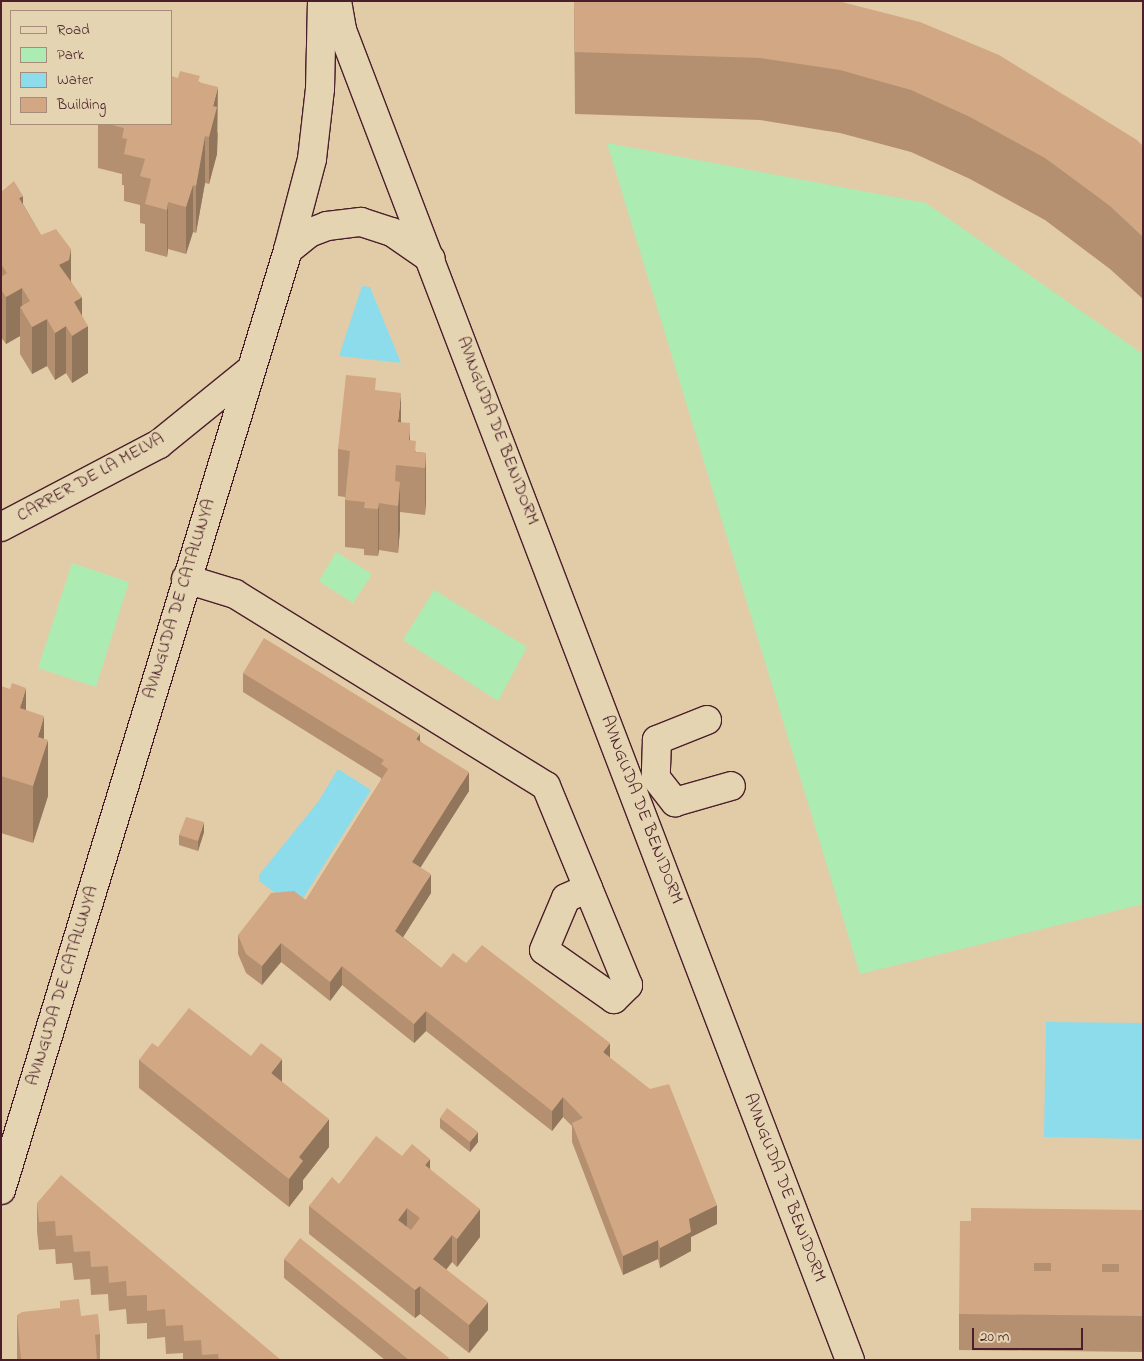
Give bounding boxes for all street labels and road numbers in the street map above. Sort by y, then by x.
street label: AVINGUDA DE BENIDORM [451,334,543,528]
street label: CARRER DE LA MELVA [14,429,168,527]
street label: AVINGUDA DE CATALUNYA [139,496,221,702]
street label: AVINGUDA DE BENIDORM [595,713,687,907]
street label: AVINGUDA DE CATALUNYA [22,883,104,1089]
street label: AVINGUDA DE BENIDORM [738,1091,830,1285]

